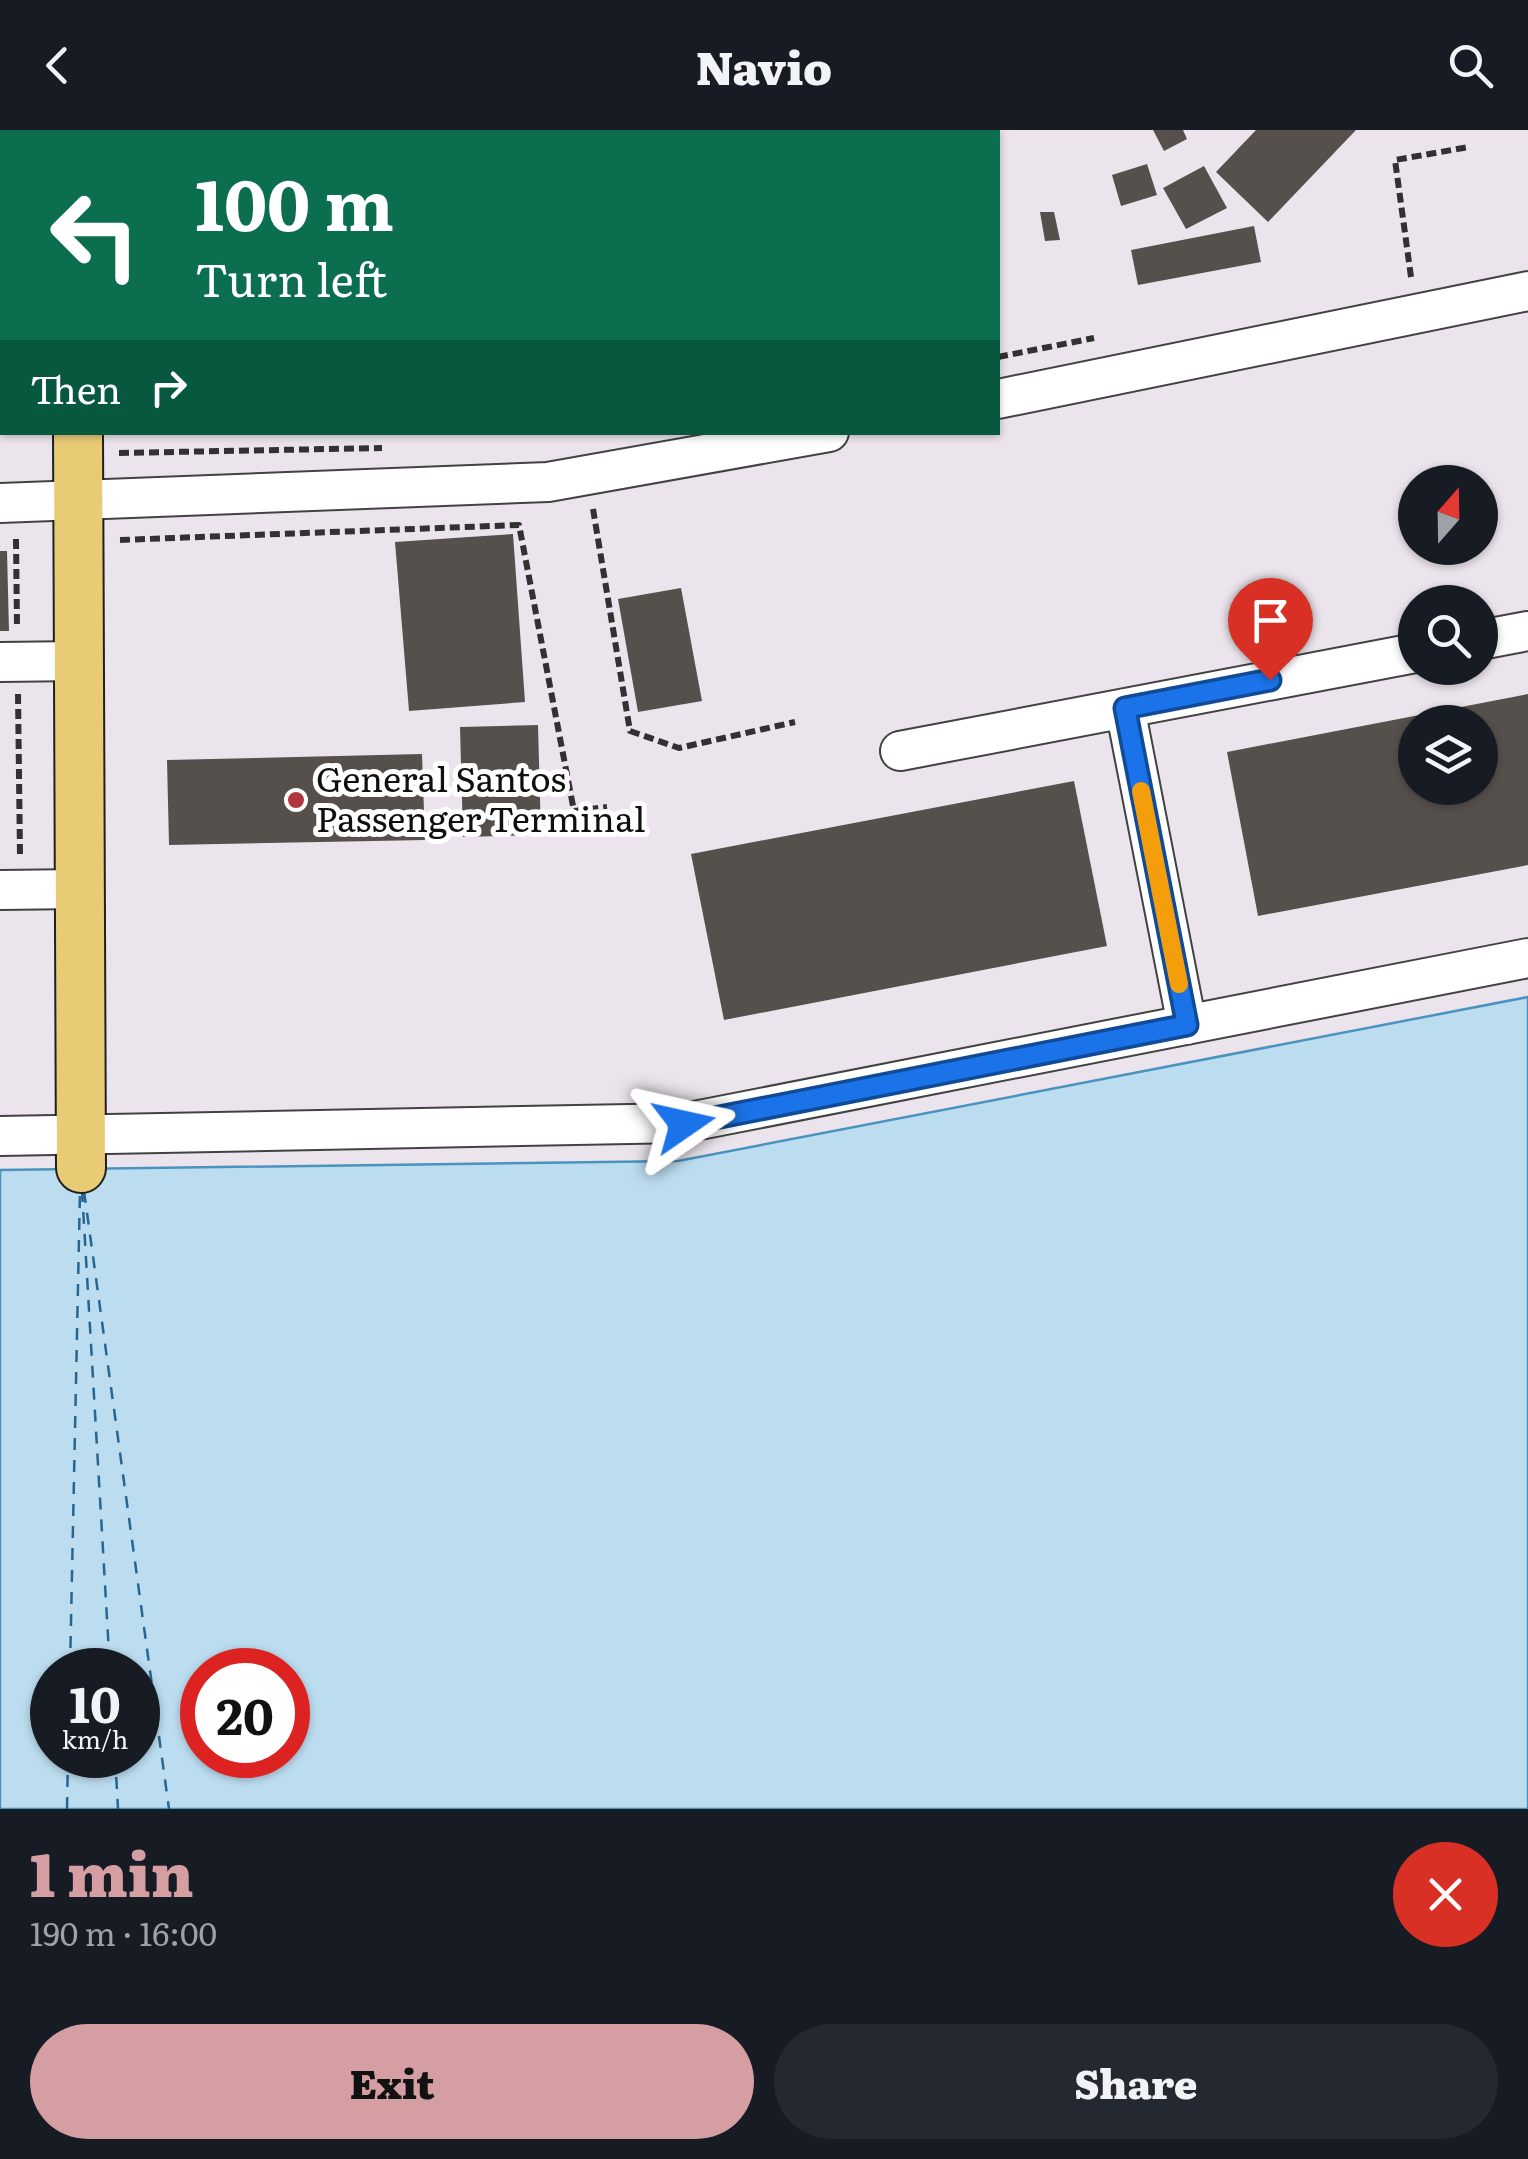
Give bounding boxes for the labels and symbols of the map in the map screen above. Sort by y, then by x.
north arrow [1398,465,1498,565]
pin [1228,578,1313,681]
place label: General Santos Passenger Terminal [316,751,646,843]
marker: General Santos Passenger Terminal [285,789,307,811]
position arrow [632,1072,736,1176]
speed limit sign: 20 [180,1648,310,1778]

